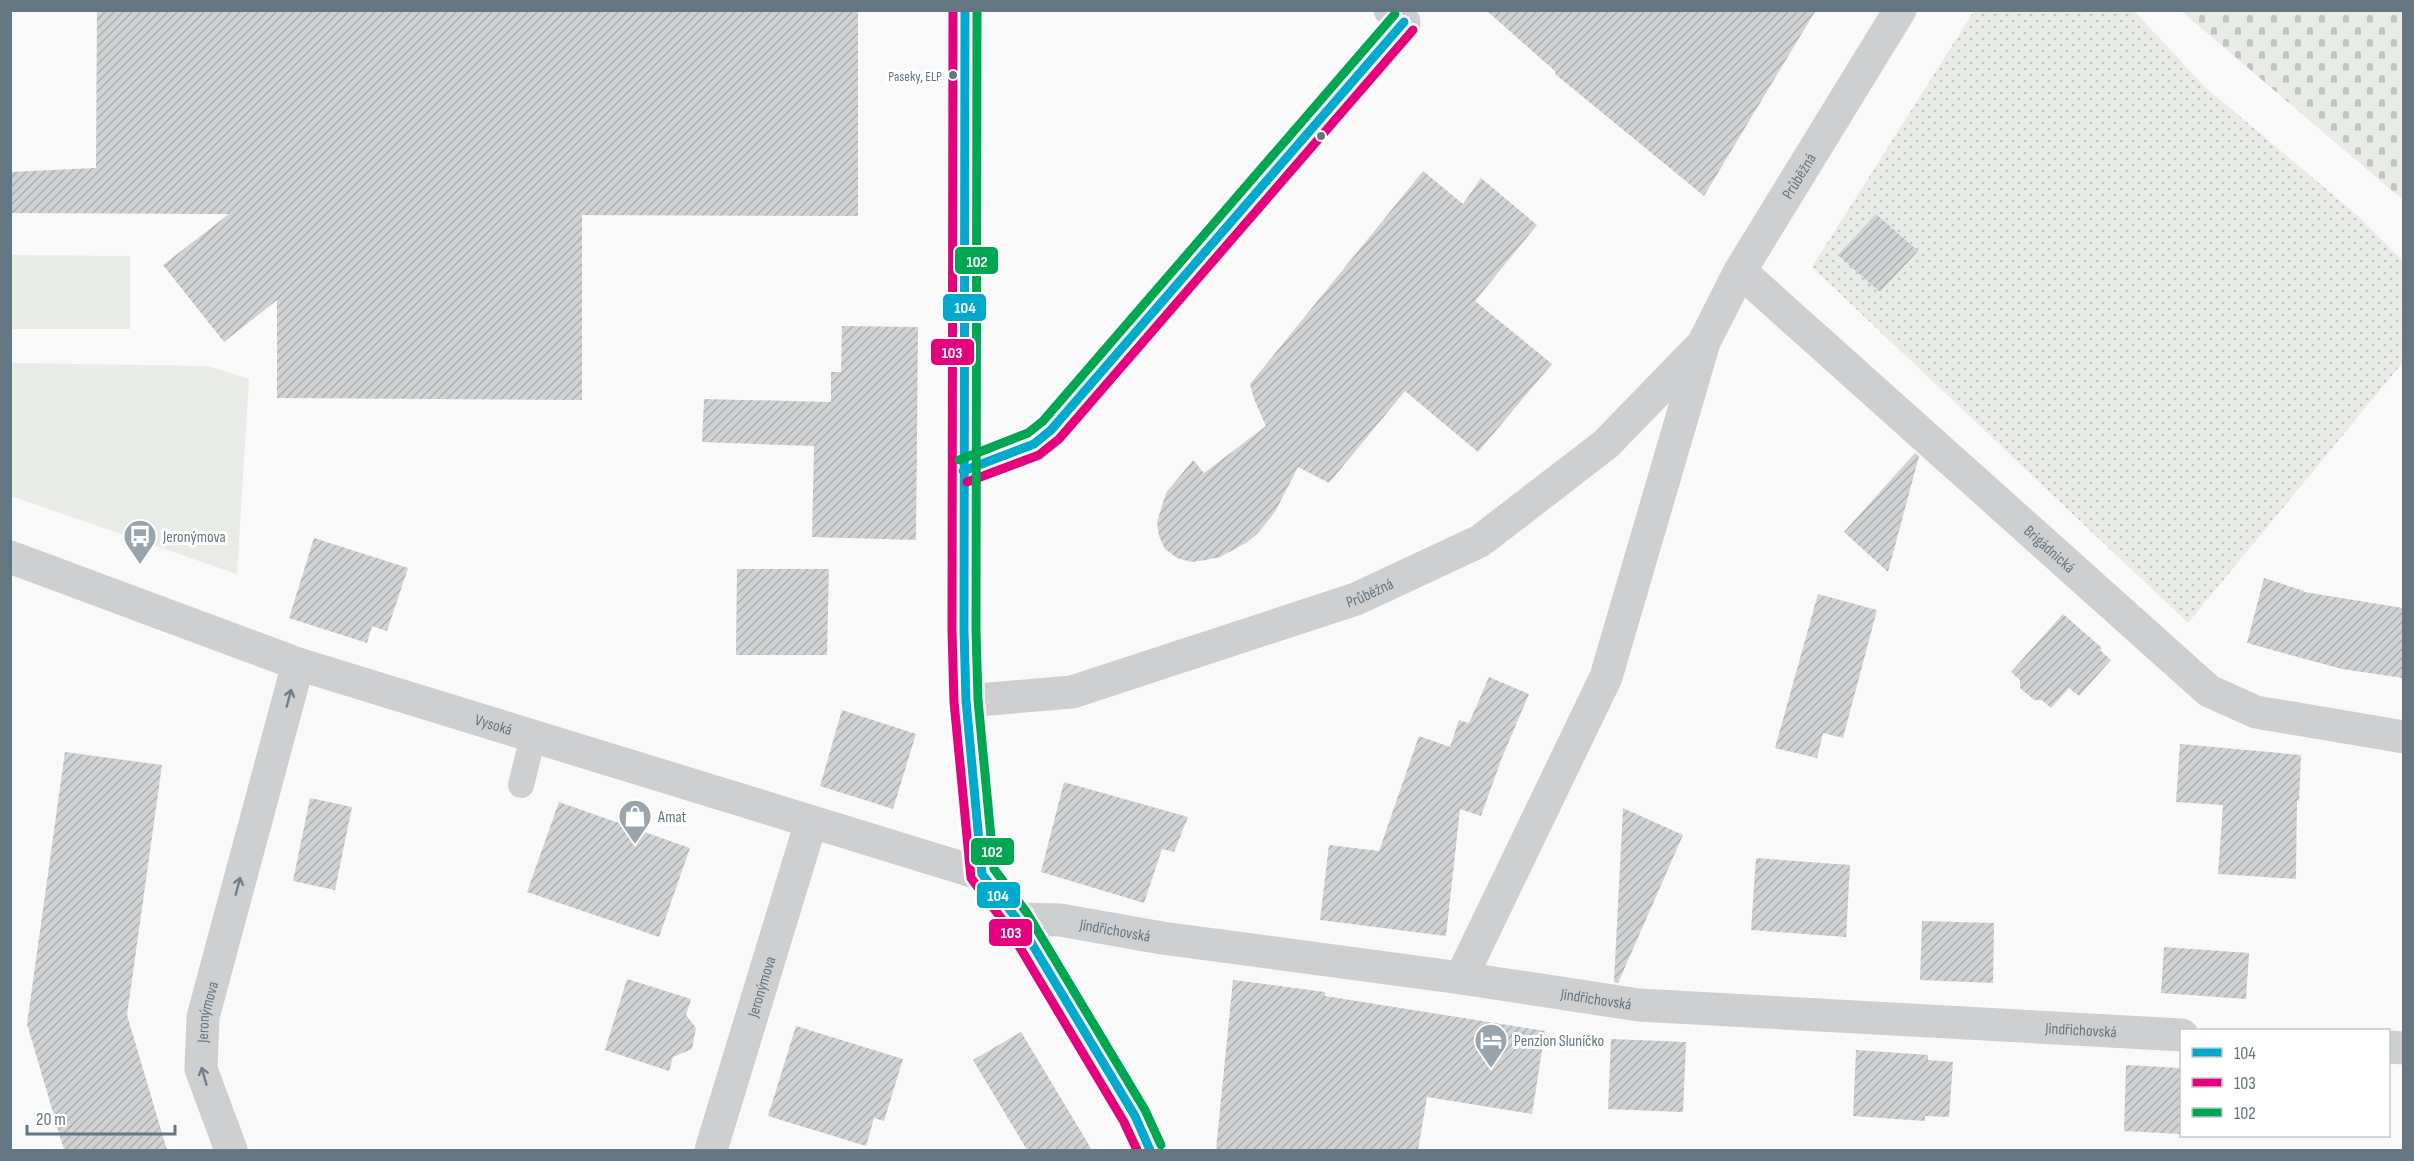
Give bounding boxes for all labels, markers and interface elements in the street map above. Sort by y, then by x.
place label: Paseky, ELP [888,68,942,85]
marker: Paseky, ELP [947,69,959,81]
unlabelled marker [1315,130,1327,142]
street label: Průběžná [1779,150,1821,203]
line badge: 102 [954,246,999,275]
text: 102 [967,253,987,272]
line badge: 104 [942,293,987,322]
text: 104 [954,299,976,318]
line badge: 103 [930,338,975,366]
text: 103 [941,344,963,363]
bus stop icon: Jeronýmova [122,518,158,565]
street label: Brigádnická [2019,522,2078,577]
place label: Jeronýmova [162,528,226,547]
street label: Průběžná [1344,575,1397,613]
one-way arrow [284,688,295,707]
street label: Vysoká [472,711,514,740]
shop icon: Amat [617,798,653,845]
place label: Amat [657,808,687,827]
line badge: 102 [970,837,1015,866]
text: 102 [982,843,1002,862]
one-way arrow [233,877,244,896]
line badge: 104 [976,881,1021,909]
text: 104 [987,887,1009,906]
street label: Jindřichovská [1077,915,1152,947]
line badge: 103 [988,918,1033,947]
text: 103 [1000,924,1022,943]
street label: Jeronýmova [744,954,781,1021]
street label: Jeronýmova [194,979,223,1044]
street label: Jindřichovská [1558,985,1633,1015]
street label: Jindřichovská [2044,1019,2117,1042]
hotel icon: Penzion Sluníčko [1473,1022,1509,1069]
legend [2180,1029,2390,1137]
place label: Penzion Sluníčko [1514,1032,1604,1051]
text: 104 [2234,1043,2256,1064]
one-way arrow [198,1067,210,1086]
text: 103 [2234,1073,2256,1094]
scale bar [27,1098,176,1136]
text: 102 [2234,1103,2256,1124]
text: 20 m [36,1109,66,1130]

